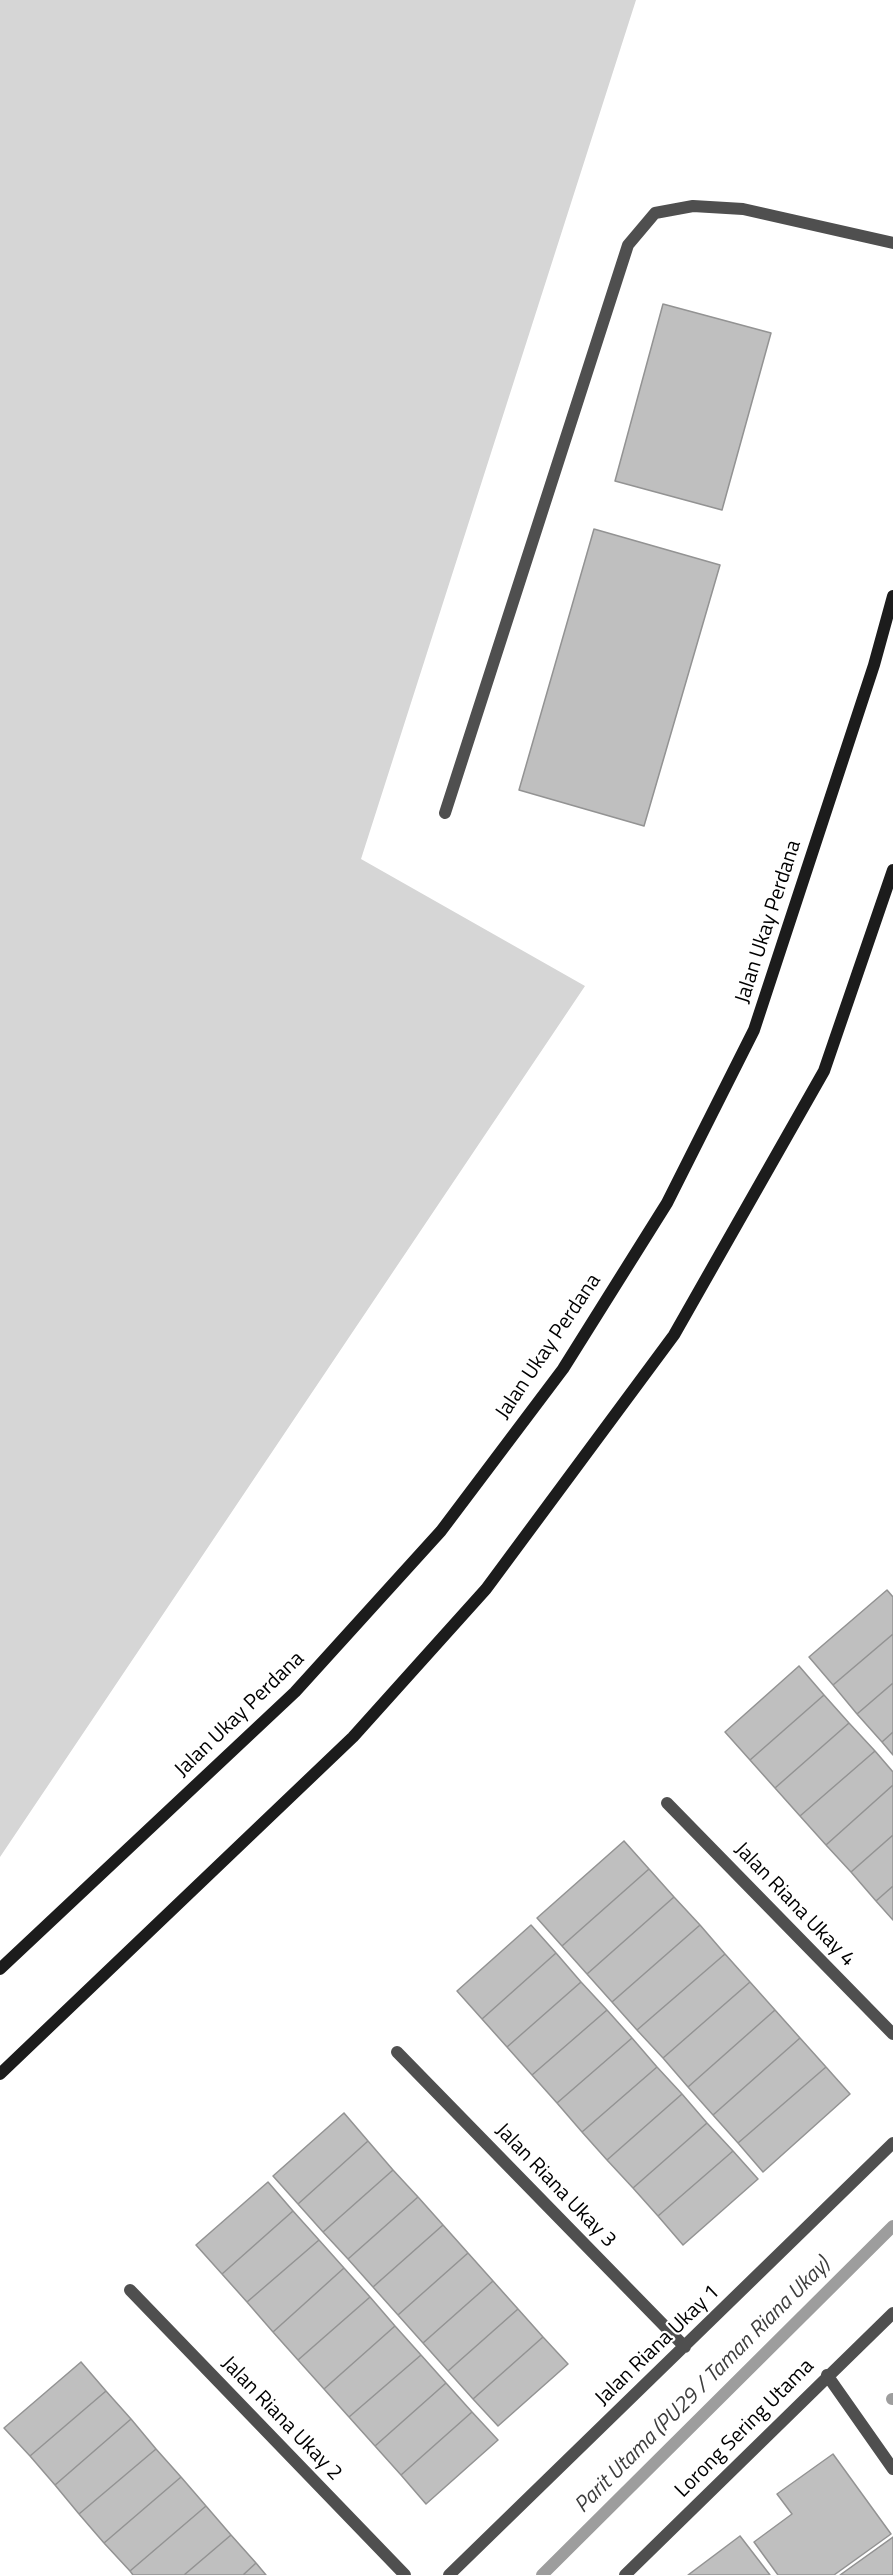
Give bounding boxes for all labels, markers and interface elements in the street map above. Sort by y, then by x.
street label: Jalan Ukay Perdana [731,837,807,1007]
street label: Jalan Ukay Perdana [491,1270,607,1424]
street label: Jalan Ukay Perdana [170,1647,310,1783]
street label: Jalan Riana Ukay 4 [728,1838,860,1972]
street label: Jalan Riana Ukay 3 [489,2119,621,2253]
water label: Parit Utama (PU29 / Taman Riana Ukay) [570,2253,836,2519]
street label: Jalan Riana Ukay 1 [591,2280,725,2412]
street label: Jalan Riana Ukay 2 [215,2352,347,2486]
street label: Lorong Sering Utama [670,2354,820,2504]

